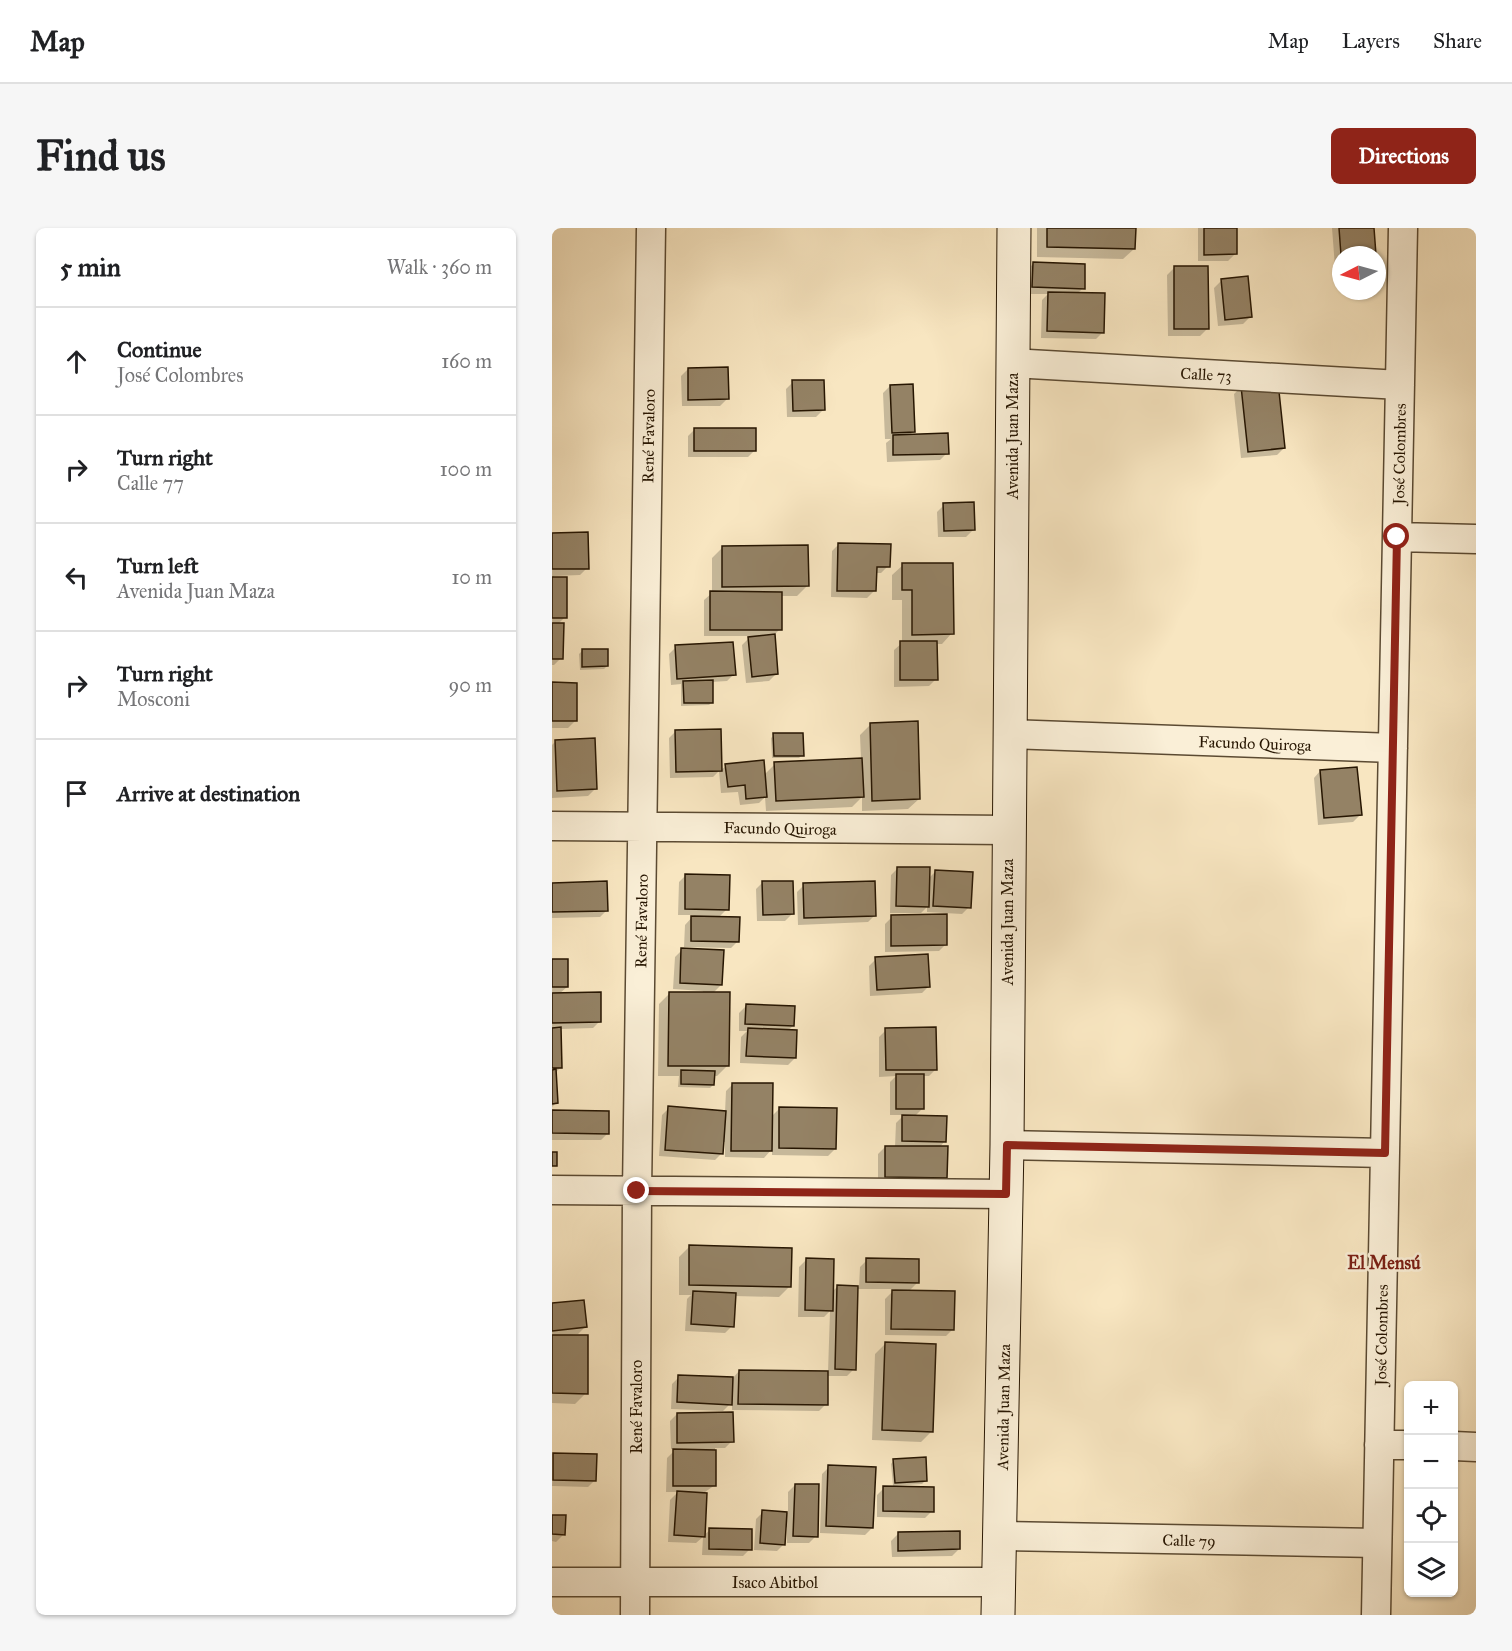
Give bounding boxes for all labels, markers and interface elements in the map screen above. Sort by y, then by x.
text: Map [30,24,85,59]
text: Map [1268,28,1309,54]
text: Layers [1342,28,1400,54]
text: Share [1433,28,1482,54]
button: Directions [1331,128,1476,184]
text: Find us [36,130,166,182]
north arrow [1332,246,1386,300]
text: 5 min [60,251,121,283]
text: Walk · 360 m [387,255,492,279]
text: Continue [117,336,202,363]
icon: ahead [60,345,93,378]
text: 160 m [441,349,492,373]
text: José Colombres [117,363,243,387]
street label: Calle 73 [1180,364,1232,385]
street label: Avenida Juan Maza [1003,373,1023,500]
street label: René Favaloro [638,389,659,483]
street label: José Colombres [1389,403,1411,507]
text: Turn right [117,444,213,471]
icon: right [60,453,93,486]
text: 100 m [440,457,492,481]
text: Calle 77 [117,471,184,495]
route start [1383,523,1409,549]
text: Turn left [117,552,199,579]
icon: left [60,561,93,594]
text: 10 m [451,565,492,589]
text: Avenida Juan Maza [117,579,275,603]
text: Turn right [117,660,213,687]
icon: right [60,669,93,702]
text: 90 m [449,673,492,697]
text: Mosconi [117,687,190,711]
street label: Facundo Quiroga [1198,732,1312,756]
icon: arrive [60,777,93,810]
text: Arrive at destination [117,780,300,807]
street label: Facundo Quiroga [723,818,837,840]
street label: Avenida Juan Maza [998,859,1018,986]
street label: René Favaloro [631,874,652,968]
route end [623,1177,649,1203]
district label: El Mensú [1347,1252,1421,1274]
street label: José Colombres [1371,1284,1393,1388]
street label: Avenida Juan Maza [993,1343,1015,1471]
street label: René Favaloro [627,1360,646,1454]
map controls [1404,1381,1458,1597]
button: + [1404,1381,1458,1435]
button: − [1404,1435,1458,1489]
button: locate [1404,1489,1458,1543]
street label: Calle 79 [1162,1531,1216,1550]
button: layers [1404,1543,1458,1597]
street label: Isaco Abitbol [732,1573,819,1592]

